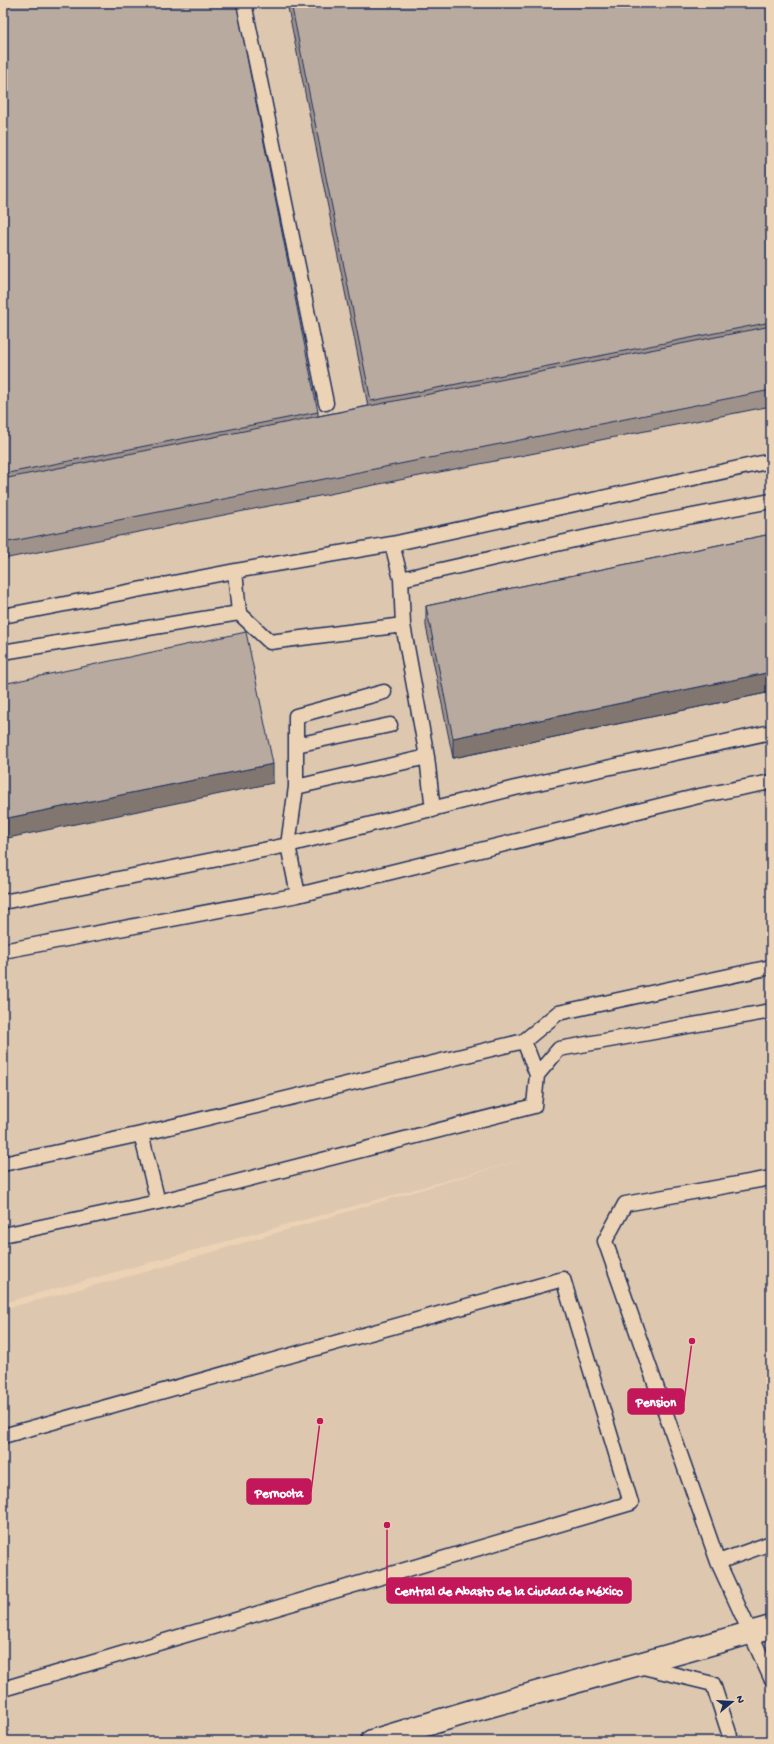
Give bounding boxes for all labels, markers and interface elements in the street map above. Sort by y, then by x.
callout: Pension [628,1389,684,1414]
text: Pension [635,1396,677,1411]
callout: Pernocta [247,1479,311,1504]
text: Pernocta [254,1487,304,1502]
callout: Central de Abasto de la Ciudad de México [387,1578,631,1603]
text: Central de Abasto de la Ciudad de México [394,1585,623,1600]
north arrow [712,1682,752,1722]
text: N [733,1694,746,1705]

